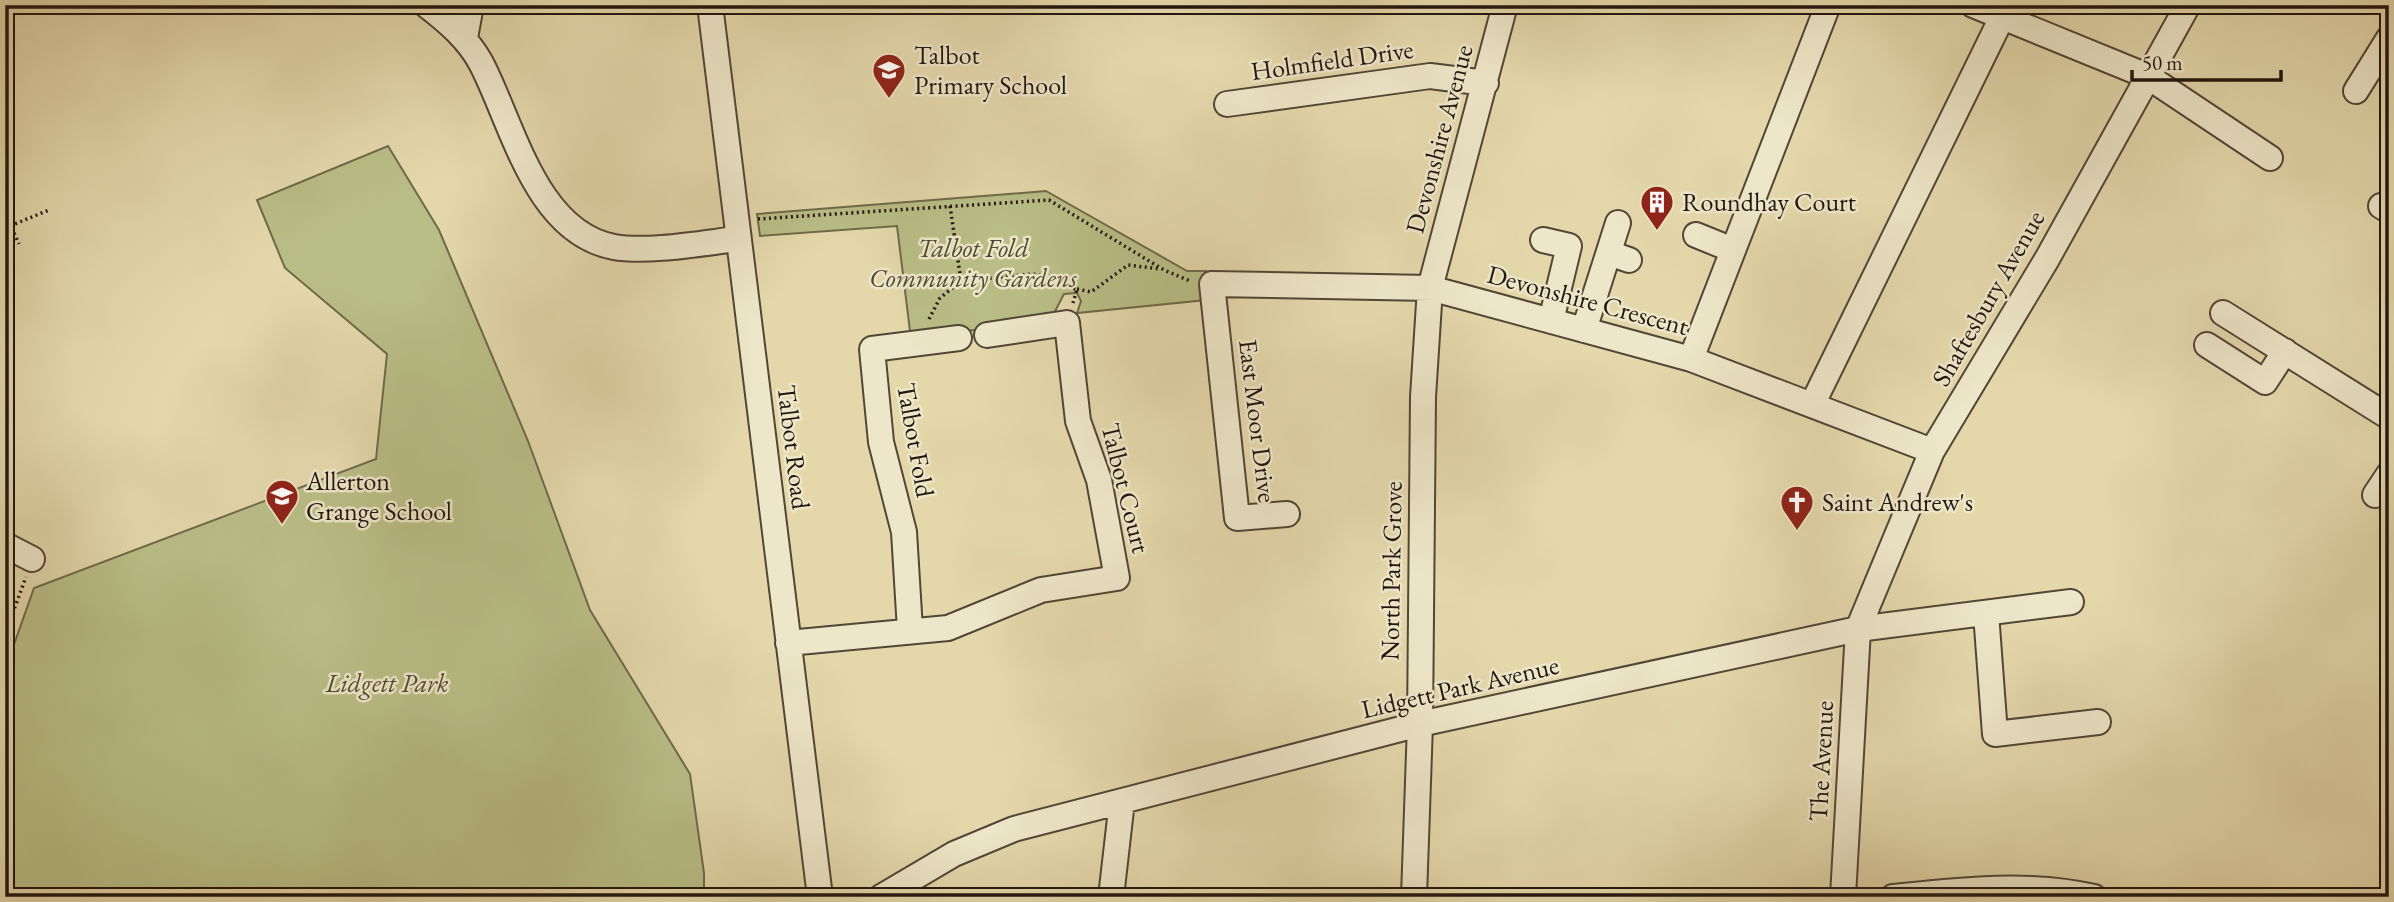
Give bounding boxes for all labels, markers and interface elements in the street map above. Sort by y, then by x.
street label: Holmfield Drive [1249,32,1415,88]
place label: Talbot Primary School [914,38,1067,102]
scale bar [2132,38,2280,82]
street label: Devonshire Avenue [1397,41,1481,237]
text: 50 m [2142,49,2183,76]
school or university icon: Talbot Primary School [870,51,908,100]
building icon: Roundhay Court [1638,183,1676,232]
place label: Roundhay Court [1682,185,1856,219]
street label: Shaftesbury Avenue [1924,204,2052,392]
park label: Talbot Fold Community Gardens [869,231,1078,295]
street label: Devonshire Crescent [1484,257,1692,343]
street label: East Moor Drive [1231,337,1285,505]
street label: Talbot Fold [889,380,943,501]
street label: Talbot Road [769,383,819,512]
street label: Talbot Court [1093,419,1159,557]
place label: Allerton Grange School [305,464,452,528]
school or university icon: Allerton Grange School [263,477,301,526]
street label: North Park Grove [1372,481,1410,661]
church icon: Saint Andrew's [1778,483,1816,532]
place label: Saint Andrew's [1822,485,1973,519]
street label: Lidgett Park Avenue [1358,648,1562,726]
park label: Lidgett Park [324,666,449,700]
street label: The Avenue [1801,700,1841,822]

